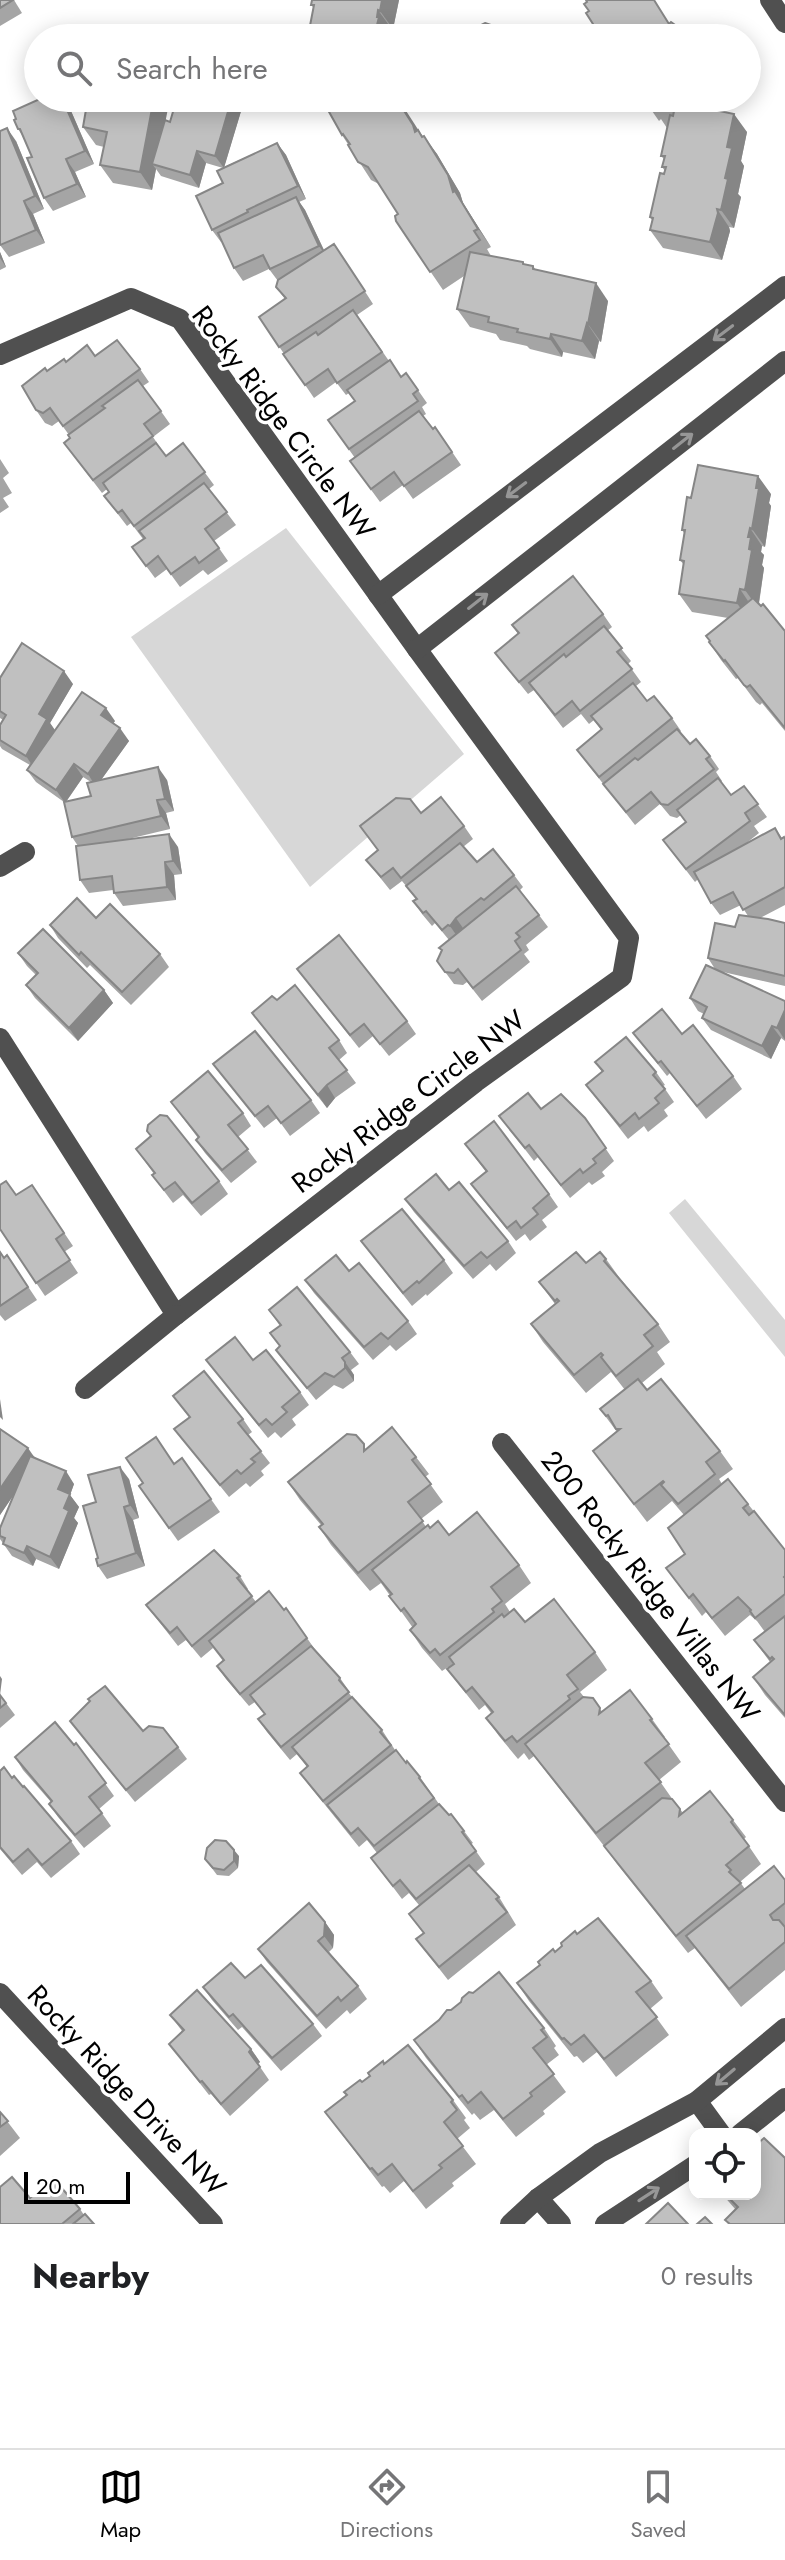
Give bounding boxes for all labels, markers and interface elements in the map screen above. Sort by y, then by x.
search box [24,24,761,112]
icon: search [52,46,96,90]
text: Search here [116,47,268,90]
street label: Rocky Ridge Circle NW [182,297,385,548]
one-way arrow [713,324,734,341]
one-way arrow [672,432,693,450]
one-way arrow [506,481,527,498]
one-way arrow [467,593,488,610]
street label: Rocky Ridge Circle NW [283,1000,534,1203]
street label: 200 Rocky Ridge Villas NW [531,1442,770,1731]
street label: Rocky Ridge Drive NW [18,1976,236,2205]
one-way arrow [715,2069,736,2086]
map controls [689,2128,761,2200]
button: locate [689,2128,761,2200]
scale bar [24,2168,130,2204]
text: 20 m [36,2170,85,2202]
one-way arrow [638,2185,660,2202]
text: Nearby [32,2252,149,2301]
text: 0 results [661,2257,753,2295]
tab: Map [99,2465,143,2545]
tab: Directions [340,2465,433,2545]
tab: Saved [631,2465,686,2545]

